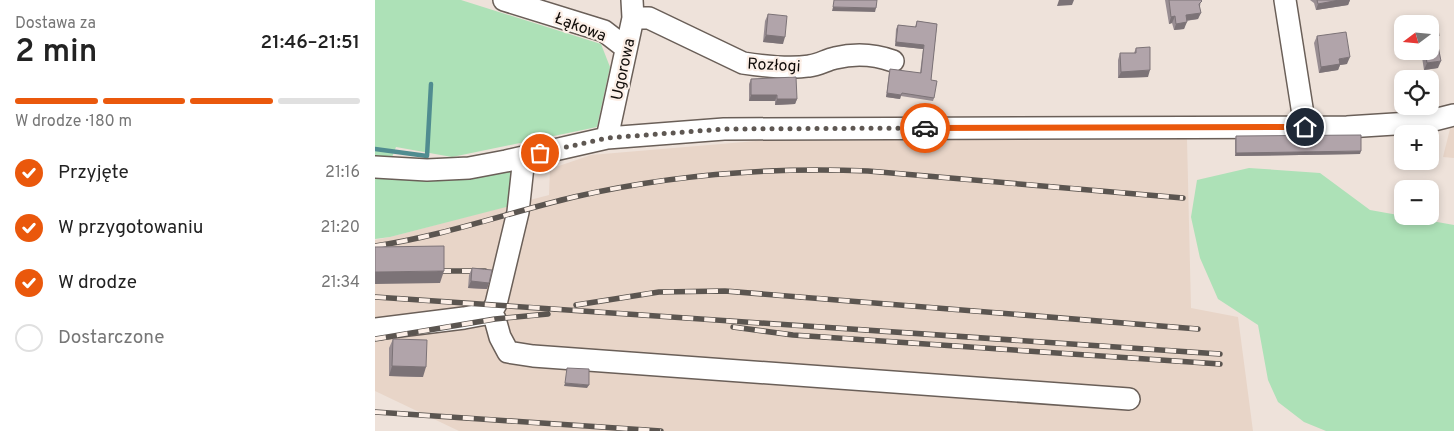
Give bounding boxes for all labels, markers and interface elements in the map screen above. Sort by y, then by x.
street label: Łąkowa [552,9,609,47]
text: Dostawa za [15,14,96,34]
north arrow [1394,15,1439,60]
map controls [1394,15,1439,225]
text: 21:46–21:51 [261,31,360,55]
text: 2 min [15,33,97,73]
street label: Ugorowa [608,36,640,102]
street label: Rozłogi [747,55,801,77]
button: locate [1394,70,1439,115]
courier [900,103,950,153]
pin [1284,106,1326,148]
text: W drodze · 180 m [15,112,132,132]
icon: home [1291,113,1319,141]
icon: car [911,114,939,142]
button: + [1394,125,1439,170]
pin [519,132,561,174]
icon: bag [526,139,554,167]
icon: check [15,159,43,187]
text: Przyjęte [58,161,129,185]
text: 21:16 [325,163,360,183]
button: − [1394,180,1439,225]
icon: check [15,214,43,242]
text: W przygotowaniu [58,216,204,240]
text: 21:20 [321,218,360,238]
icon: check [15,269,43,297]
text: W drodze [58,271,137,295]
text: 21:34 [321,273,360,293]
text: Dostarczone [58,326,164,350]

